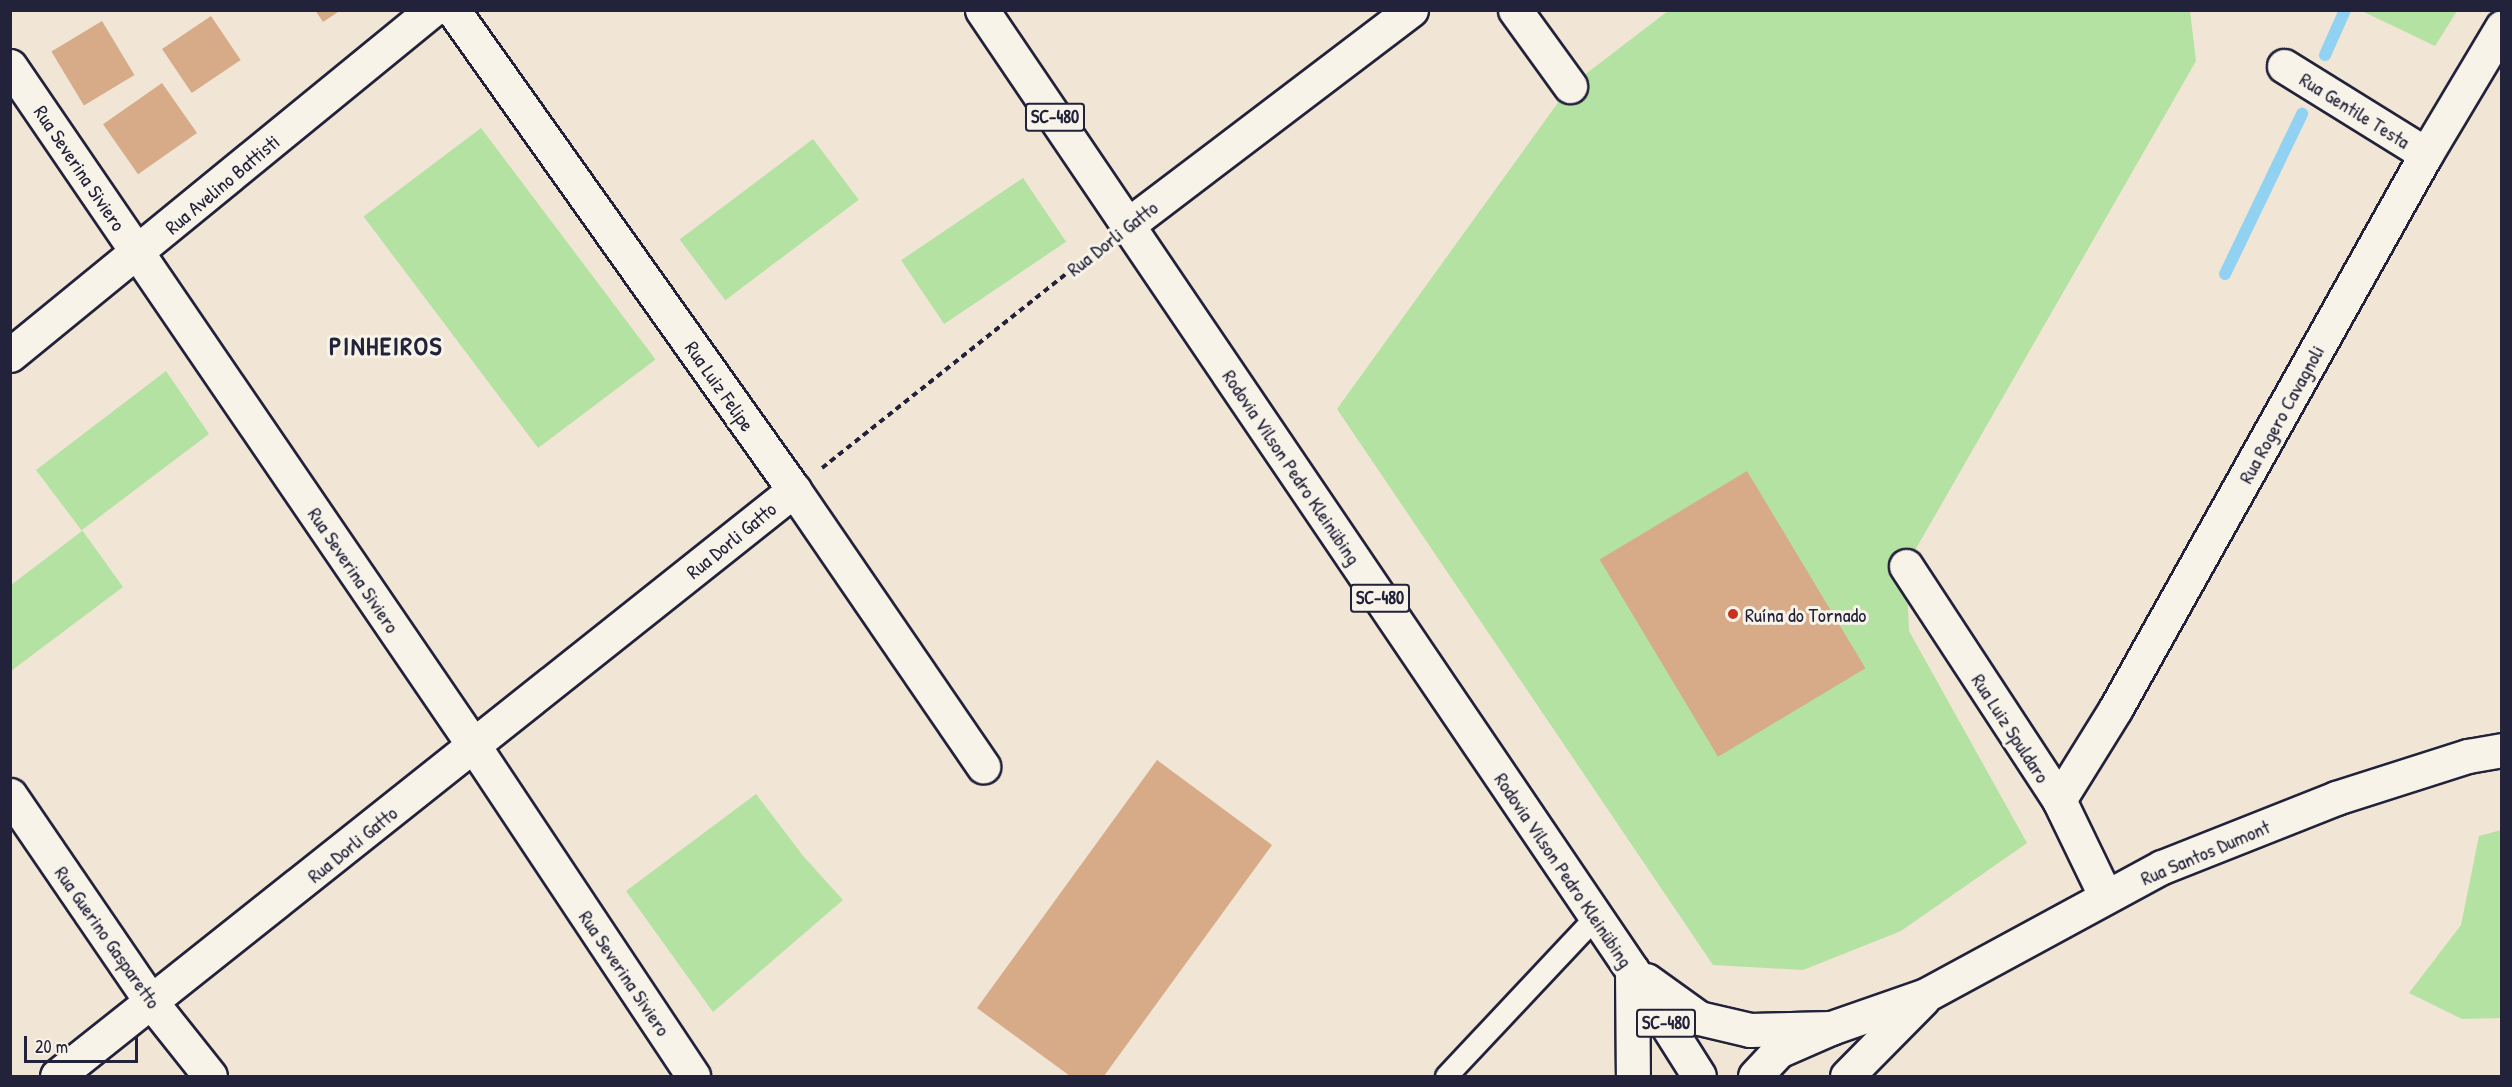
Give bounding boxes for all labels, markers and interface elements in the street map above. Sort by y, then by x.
street label: Rua Gentile Testa [2296,67,2414,153]
street label: Rua Severina Siviero [29,101,131,235]
road number: SC-480 [1024,102,1086,132]
street label: Rua Avelino Battisti [160,129,284,239]
street label: Rua Dorli Gatto [1062,195,1162,281]
district label: PINHEIROS [329,330,443,362]
street label: Rua Luiz Felipe [680,336,760,436]
street label: Rua Rogero Cavagnoli [2233,341,2329,487]
street label: Rodovia Vilson Pedro Kleinübing [1218,365,1366,569]
street label: Rua Dorli Gatto [681,497,781,583]
street label: Rua Severina Siviero [303,503,405,637]
road number: SC-480 [1348,583,1412,613]
place label: Ruína do Tornado [1745,602,1866,626]
marker: Ruína do Tornado [1726,607,1740,621]
street label: Rua Luiz Spuldaro [1967,669,2055,787]
street label: Rodovia Vilson Pedro Kleinübing [1490,768,1638,972]
street label: Rua Dorli Gatto [302,801,402,887]
street label: Rua Santos Dumont [2137,814,2273,890]
street label: Rua Guerino Gasparetto [50,861,166,1013]
street label: Rua Severina Siviero [574,906,676,1040]
road number: SC-480 [1634,1008,1698,1038]
scale bar [27,1024,141,1062]
text: 20 m [35,1034,68,1059]

